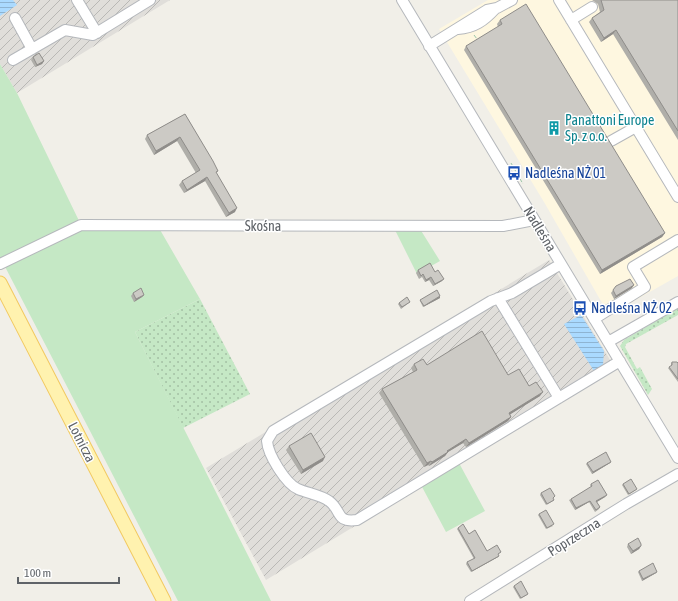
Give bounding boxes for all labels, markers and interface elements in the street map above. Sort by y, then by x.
place label: Panattoni Europe Sp. z o.o. [565,112,654,144]
building icon: Panattoni Europe Sp. z o.o. [546,120,562,136]
bus stop icon: Nadleśna NŻ 01 [506,165,522,181]
place label: Nadleśna NŻ 01 [525,165,606,181]
street label: Nadleśna [520,204,560,254]
street label: Skośna [245,218,281,234]
bus stop icon: Nadleśna NŻ 02 [572,300,588,316]
place label: Nadleśna NŻ 02 [591,300,672,316]
street label: Lotnicza [65,419,99,465]
street label: Poprzeczna [545,515,603,559]
scale bar [18,559,119,585]
text: 100 m [24,566,51,580]

